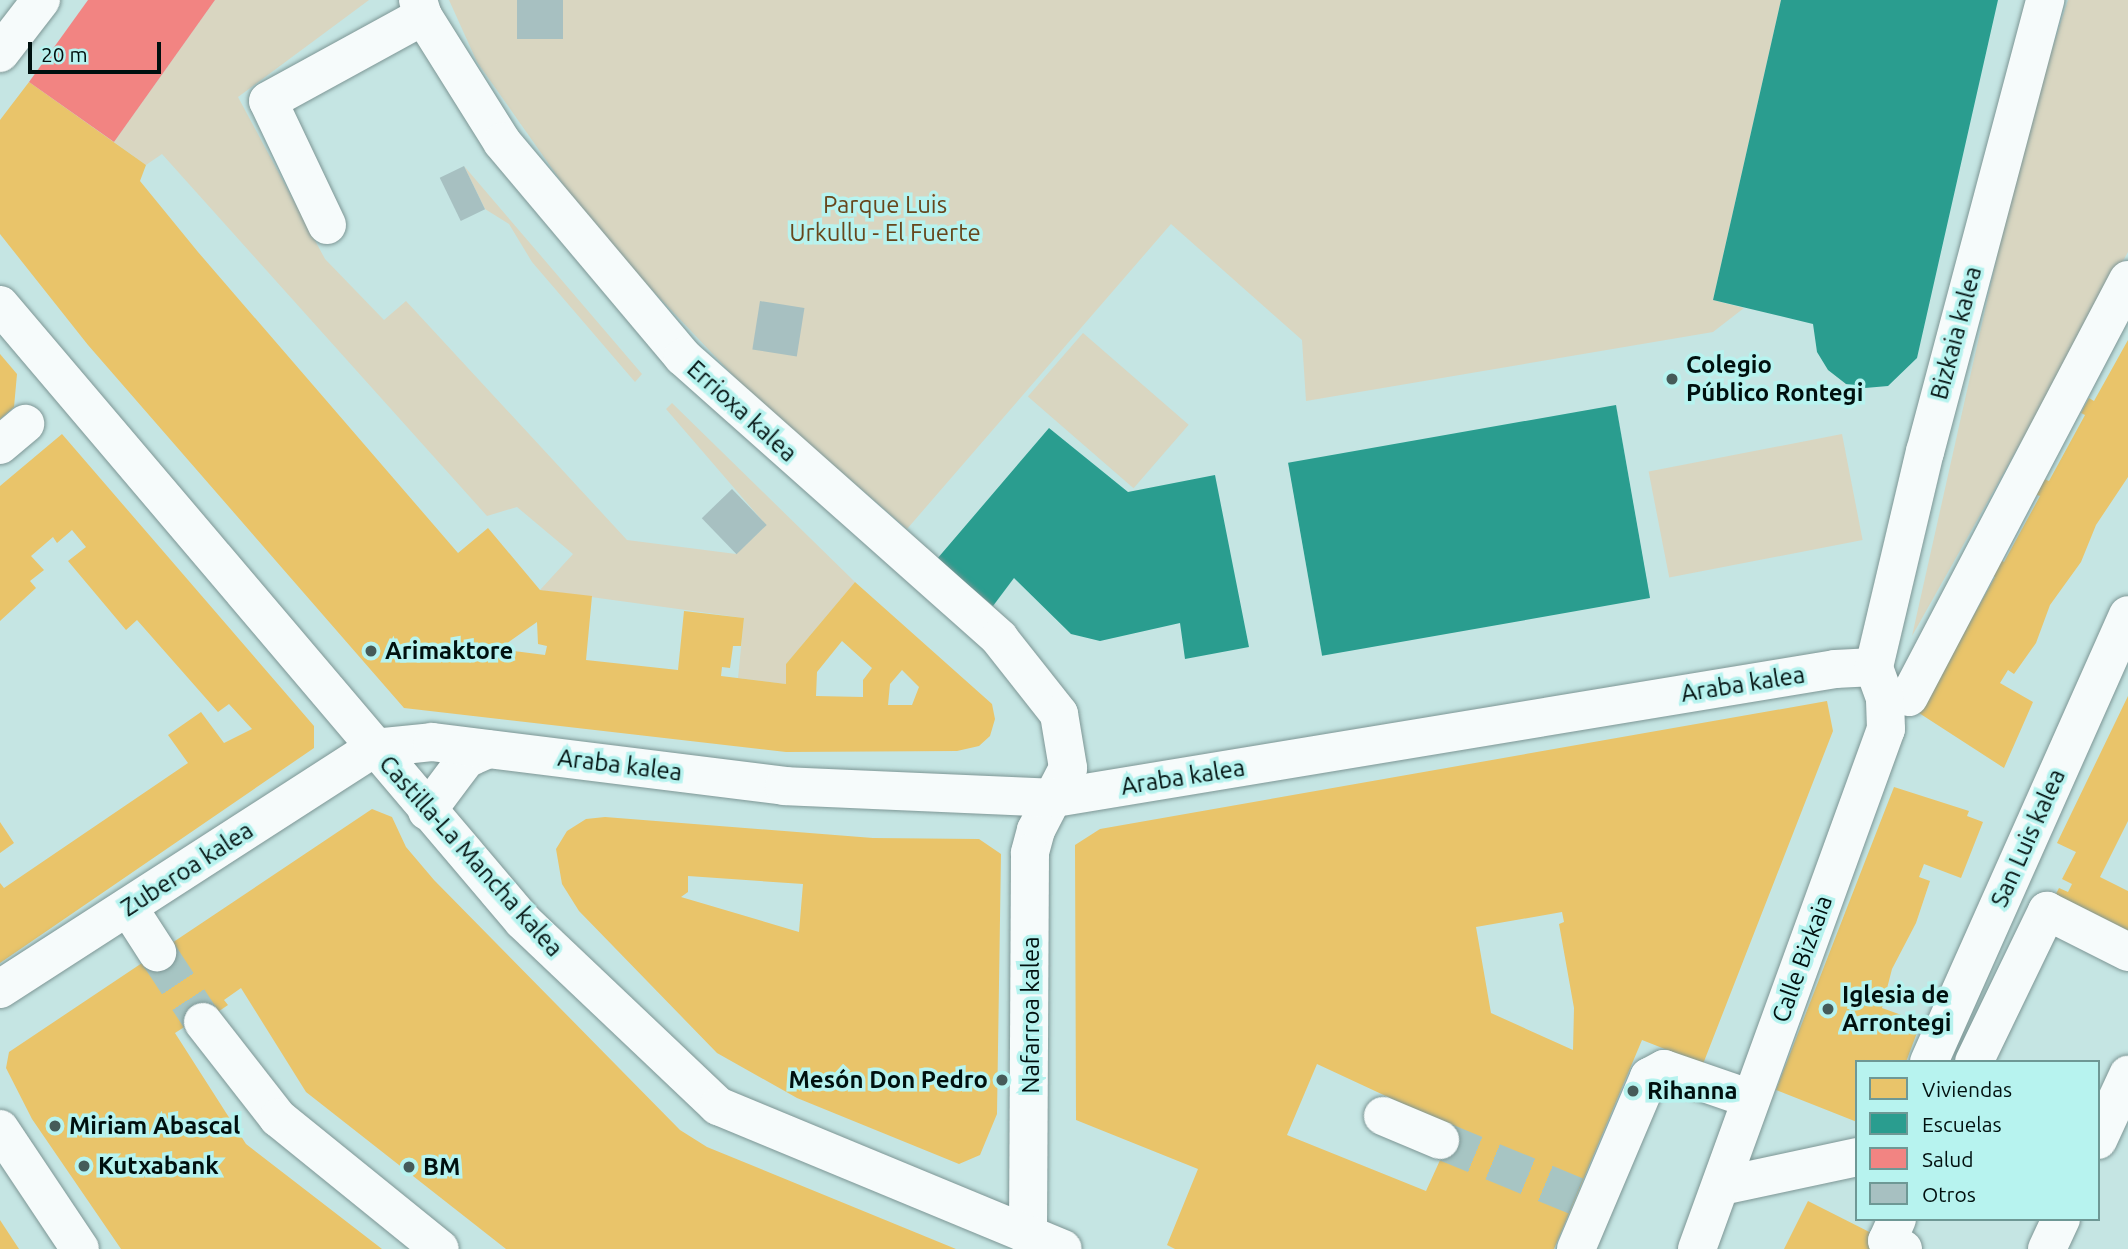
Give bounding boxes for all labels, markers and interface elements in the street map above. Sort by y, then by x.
scale bar [32,28,164,72]
text: 20 m [41,42,88,66]
park label: Parque Luis Urkullu - El Fuerte [789,191,981,247]
street label: Bizkaia kalea [1924,263,1988,403]
place label: Colegio Público Rontegi [1686,351,1863,407]
street label: Errioxa kalea [681,354,803,468]
marker: Colegio Público Rontegi [1664,371,1680,387]
place label: Arimaktore [385,637,513,665]
marker: Arimaktore [363,643,379,659]
street label: Araba kalea [1679,660,1807,708]
street label: Araba kalea [556,743,684,787]
street label: Castilla-La Mancha kalea [373,750,569,962]
street label: Araba kalea [1119,753,1247,801]
street label: San Luis kalea [1985,764,2071,912]
street label: Zuberoa kalea [116,816,258,922]
street label: Calle Bizkaia [1766,892,1838,1026]
street label: Nafarroa kalea [1017,936,1045,1094]
place label: Iglesia de Arrontegi [1842,981,1952,1037]
marker: Iglesia de Arrontegi [1820,1001,1836,1017]
legend [1855,1060,2100,1221]
place label: Mesón Don Pedro [789,1066,988,1094]
marker: Mesón Don Pedro [994,1072,1010,1088]
place label: Rihanna [1647,1077,1738,1105]
text: Viviendas [1922,1077,2012,1101]
marker: Rihanna [1625,1083,1641,1099]
place label: Miriam Abascal [69,1112,240,1140]
text: Escuelas [1922,1112,2002,1136]
marker: Miriam Abascal [47,1118,63,1134]
text: Salud [1922,1147,1974,1171]
place label: Kutxabank [98,1152,219,1180]
place label: BM [423,1153,460,1181]
marker: Kutxabank [76,1158,92,1174]
marker: BM [401,1159,417,1175]
text: Otros [1922,1182,1976,1206]

